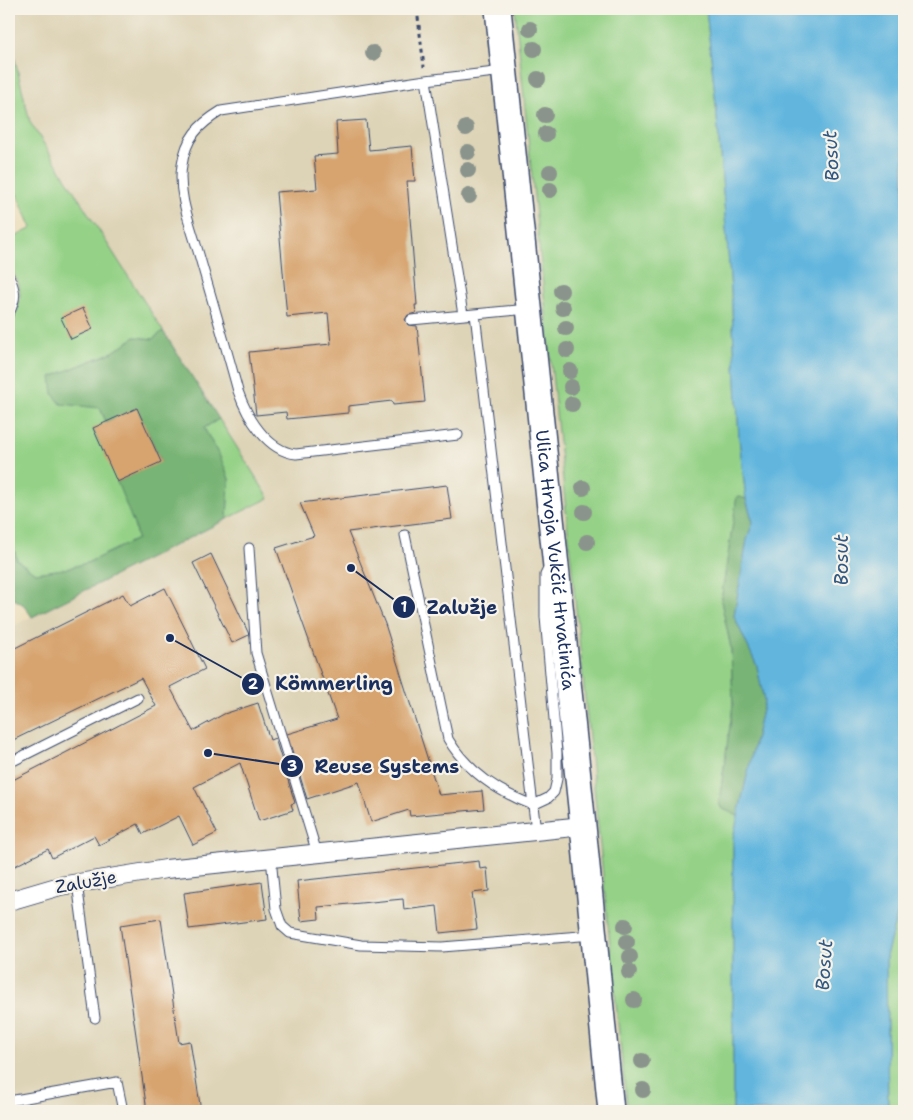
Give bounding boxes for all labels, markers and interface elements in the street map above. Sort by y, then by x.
water label: Bosut [817,129,845,182]
street label: Ulica Hrvoja Vukčić Hrvatinića [530,429,581,691]
water label: Bosut [829,534,854,585]
callout: Zalužje [392,590,508,624]
text: Zalužje [427,595,497,620]
text: 1 [401,597,408,617]
callout: Kömmerling [240,667,403,701]
text: Kömmerling [275,671,393,696]
text: 2 [248,674,259,694]
callout: Reuse Systems [280,749,469,783]
text: Reuse Systems [315,754,459,779]
text: 3 [287,756,297,776]
street label: Zalužje [53,865,119,899]
water label: Bosut [810,938,838,991]

